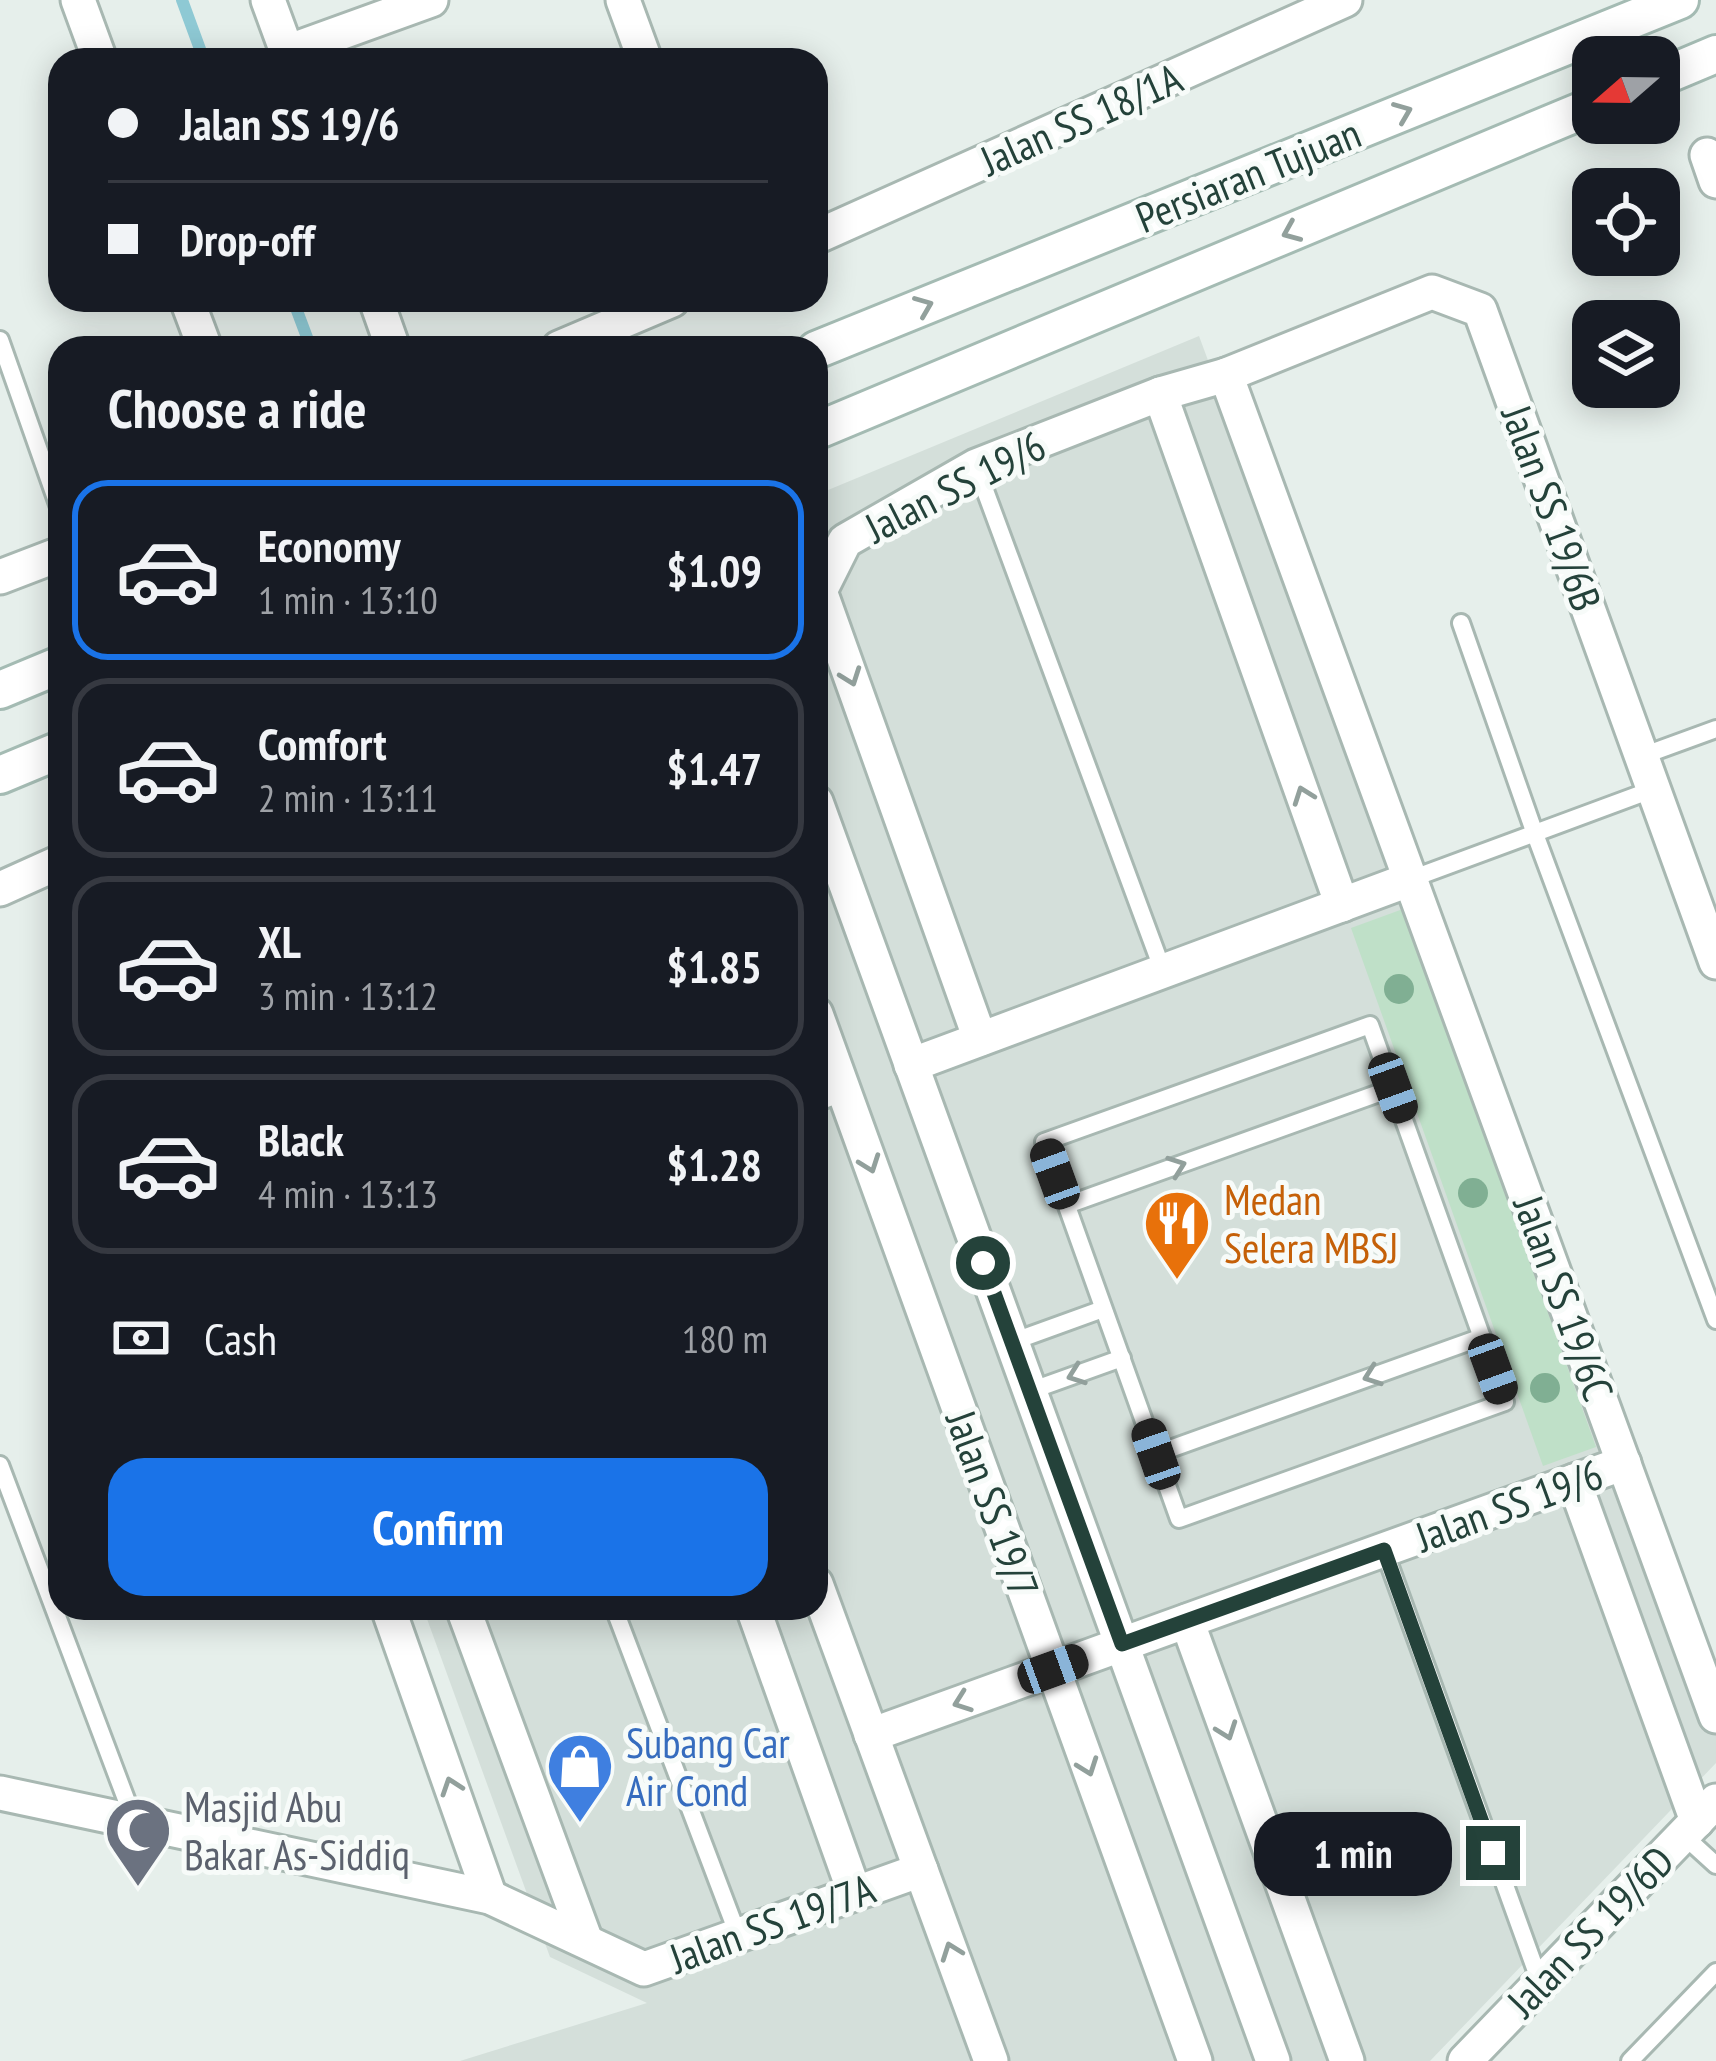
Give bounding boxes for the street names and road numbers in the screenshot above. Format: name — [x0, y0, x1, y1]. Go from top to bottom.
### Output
street label: Jalan SS 18/1A — [970, 50, 1190, 189]
street label: Persiaran Tujuan — [1128, 105, 1368, 245]
street label: Jalan SS 19/6B — [1489, 396, 1615, 618]
street label: Jalan SS 19/6 — [854, 417, 1054, 556]
street label: Jalan SS 19/6C — [1501, 1186, 1626, 1408]
street label: Jalan SS 19/7 — [933, 1401, 1052, 1605]
street label: Jalan SS 19/6 — [1406, 1446, 1610, 1565]
street label: Jalan SS 19/6D — [1494, 1834, 1685, 2030]
street label: Jalan SS 19/7A — [660, 1861, 882, 1986]

